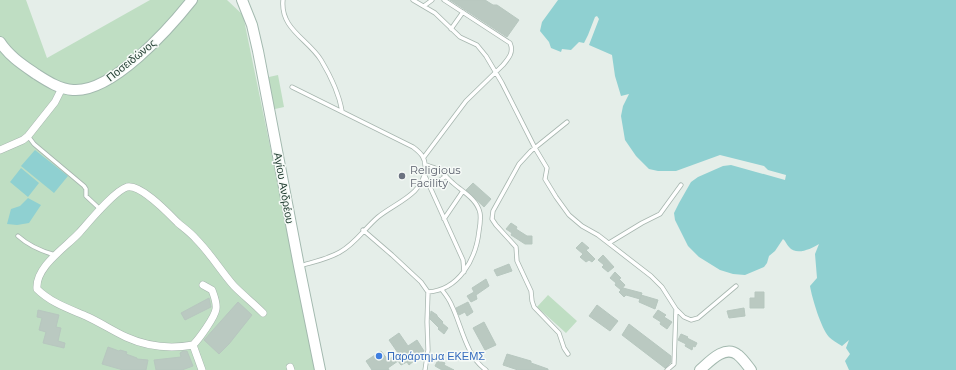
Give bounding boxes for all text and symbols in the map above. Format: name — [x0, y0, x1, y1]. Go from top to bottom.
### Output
street label: Ποσειδώνος — [103, 36, 159, 84]
street label: Αγίου Ανδρέου — [271, 151, 297, 225]
place label: Religious Facility — [410, 163, 461, 190]
marker: Religious Facility — [397, 171, 407, 181]
place label: Παράρτημα ΕΚΕΜΣ — [387, 349, 485, 363]
marker: Παράρτημα ΕΚΕΜΣ — [374, 351, 384, 361]

